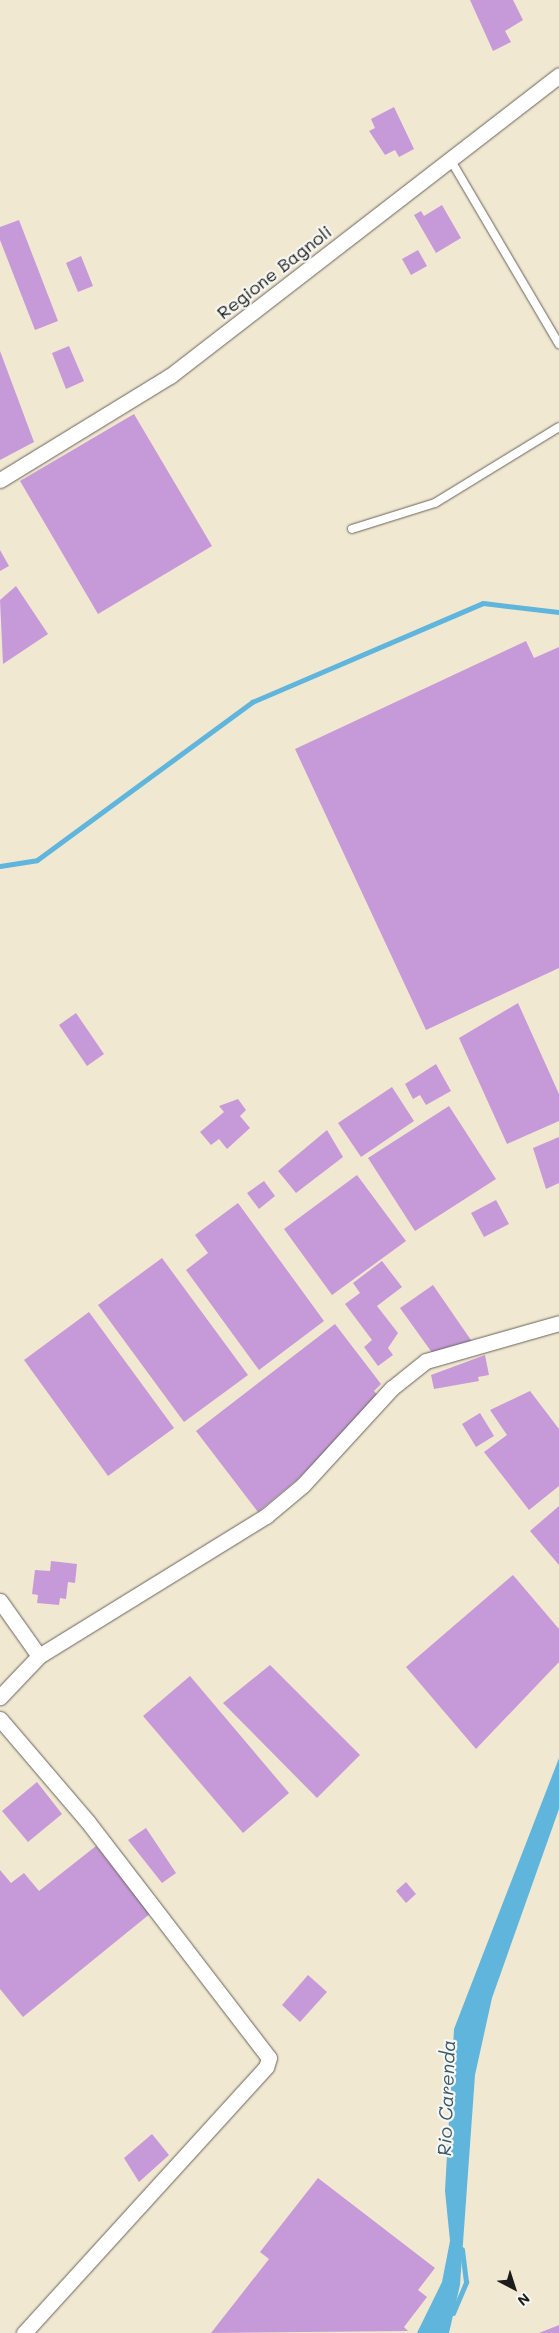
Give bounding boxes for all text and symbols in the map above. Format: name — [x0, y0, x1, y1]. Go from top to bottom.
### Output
street label: Regione Bagnoli — [212, 220, 336, 324]
water label: Rio Carenda — [433, 2039, 459, 2157]
north arrow — [489, 2263, 539, 2313]
text: N — [514, 2289, 534, 2311]

